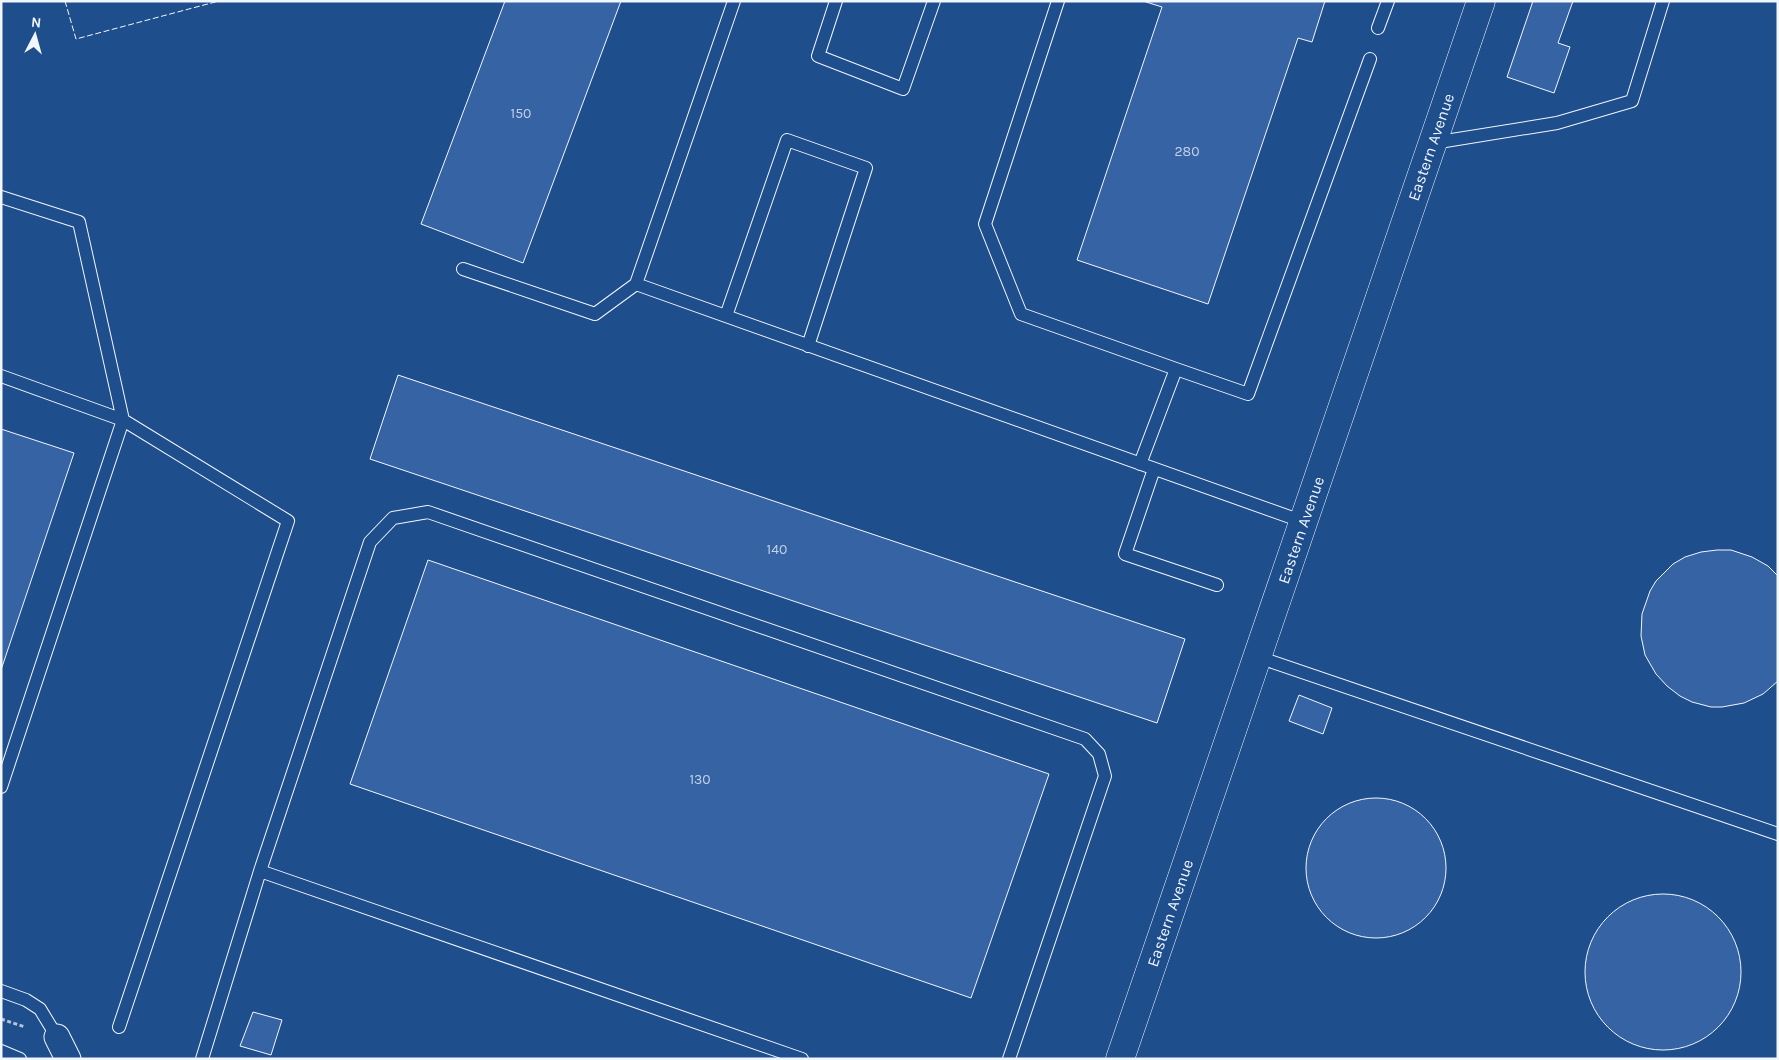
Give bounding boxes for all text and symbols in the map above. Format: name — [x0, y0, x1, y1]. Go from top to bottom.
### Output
north arrow — [10, 10, 60, 60]
text: N — [30, 14, 42, 32]
street label: Eastern Avenue — [1404, 91, 1458, 203]
house number: 150 — [511, 105, 531, 122]
house number: 280 — [1174, 143, 1200, 160]
street label: Eastern Avenue — [1274, 474, 1328, 586]
house number: 140 — [767, 541, 787, 558]
house number: 130 — [689, 771, 711, 788]
street label: Eastern Avenue — [1143, 857, 1197, 969]

